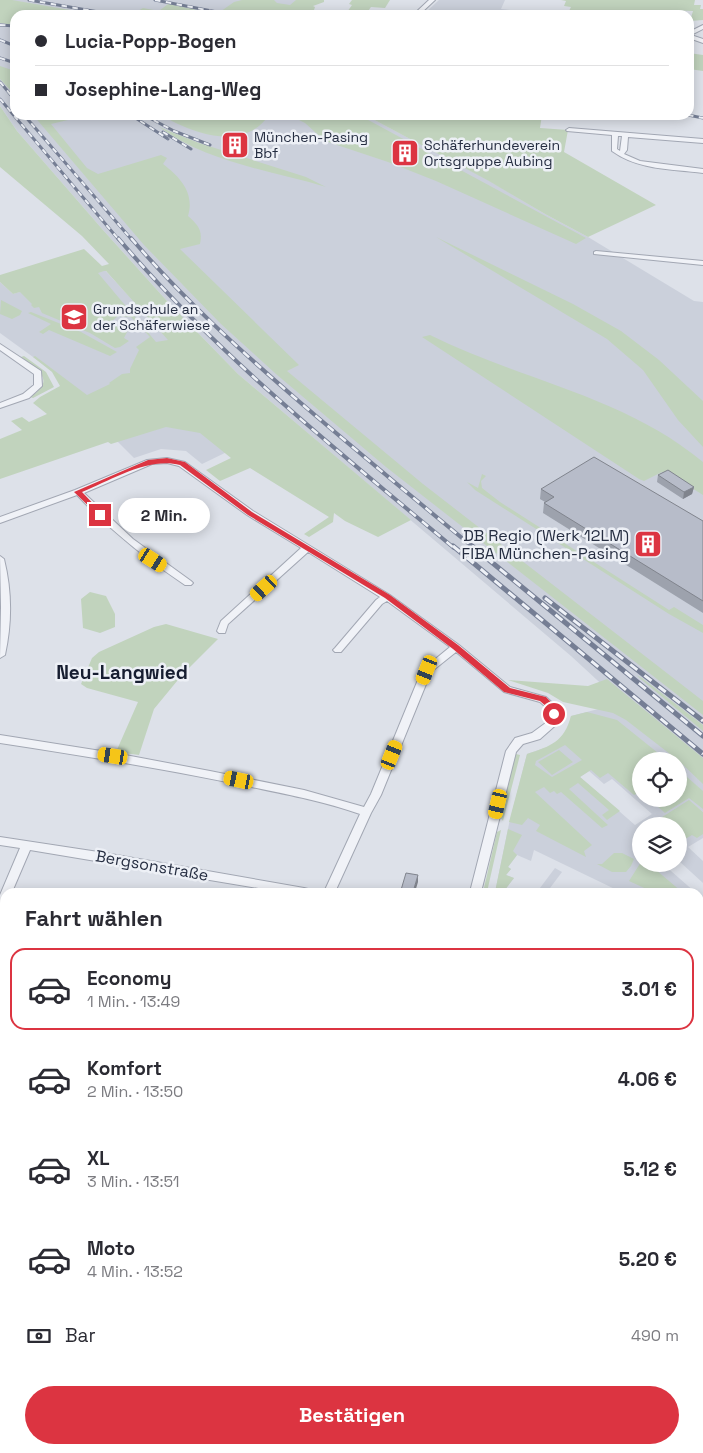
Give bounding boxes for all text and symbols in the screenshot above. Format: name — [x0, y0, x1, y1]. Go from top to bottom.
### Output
text: Lucia-Popp-Bogen — [65, 29, 237, 54]
text: Josephine-Lang-Weg — [65, 77, 261, 102]
place label: München-Pasing Bbf — [254, 128, 368, 162]
building icon: München-Pasing Bbf — [220, 130, 250, 160]
place label: Schäferhundeverein Ortsgruppe Aubing — [424, 136, 560, 170]
building icon: Schäferhundeverein Ortsgruppe Aubing — [390, 138, 420, 168]
place label: Grundschule an der Schäferwiese — [93, 300, 210, 334]
school or university icon: Grundschule an der Schäferwiese — [59, 302, 89, 332]
callout: 2 Min. — [118, 498, 210, 532]
route end — [89, 504, 111, 526]
text: 2 Min. — [141, 505, 187, 526]
place label: DB Regio (Werk 12LM) FIBA München-Pasing — [462, 525, 629, 564]
building icon: DB Regio (Werk 12LM) FIBA München-Pasing — [633, 529, 663, 559]
car — [136, 546, 169, 574]
car — [247, 572, 280, 604]
car — [414, 653, 439, 687]
district label: Neu-Langwied — [56, 660, 188, 685]
route start — [543, 703, 565, 725]
car — [379, 738, 404, 772]
car — [97, 746, 128, 766]
map controls — [632, 752, 687, 872]
button: locate — [632, 752, 687, 807]
car — [222, 770, 255, 790]
car — [487, 788, 508, 820]
button: layers — [632, 817, 687, 872]
street label: Bergsonstraße — [94, 845, 210, 886]
text: Fahrt wählen — [25, 904, 163, 932]
text: Economy — [87, 966, 171, 991]
icon: car — [27, 967, 72, 1012]
text: 3.01 € — [621, 977, 677, 1002]
text: 1 Min. · 13:49 — [87, 991, 180, 1012]
text: Komfort — [87, 1056, 162, 1081]
icon: car — [27, 1057, 72, 1102]
text: 4.06 € — [618, 1067, 677, 1092]
text: 2 Min. · 13:50 — [87, 1081, 183, 1102]
text: XL — [87, 1146, 110, 1171]
icon: car — [27, 1147, 72, 1192]
text: 5.12 € — [623, 1157, 677, 1182]
text: 3 Min. · 13:51 — [87, 1171, 180, 1192]
text: Moto — [87, 1236, 135, 1261]
icon: car — [27, 1237, 72, 1282]
text: 5.20 € — [619, 1247, 677, 1272]
text: 4 Min. · 13:52 — [87, 1261, 183, 1282]
icon: cash — [25, 1322, 53, 1350]
text: Bar — [65, 1323, 96, 1348]
text: 490 m — [631, 1325, 679, 1346]
button: Bestätigen — [25, 1386, 679, 1444]

